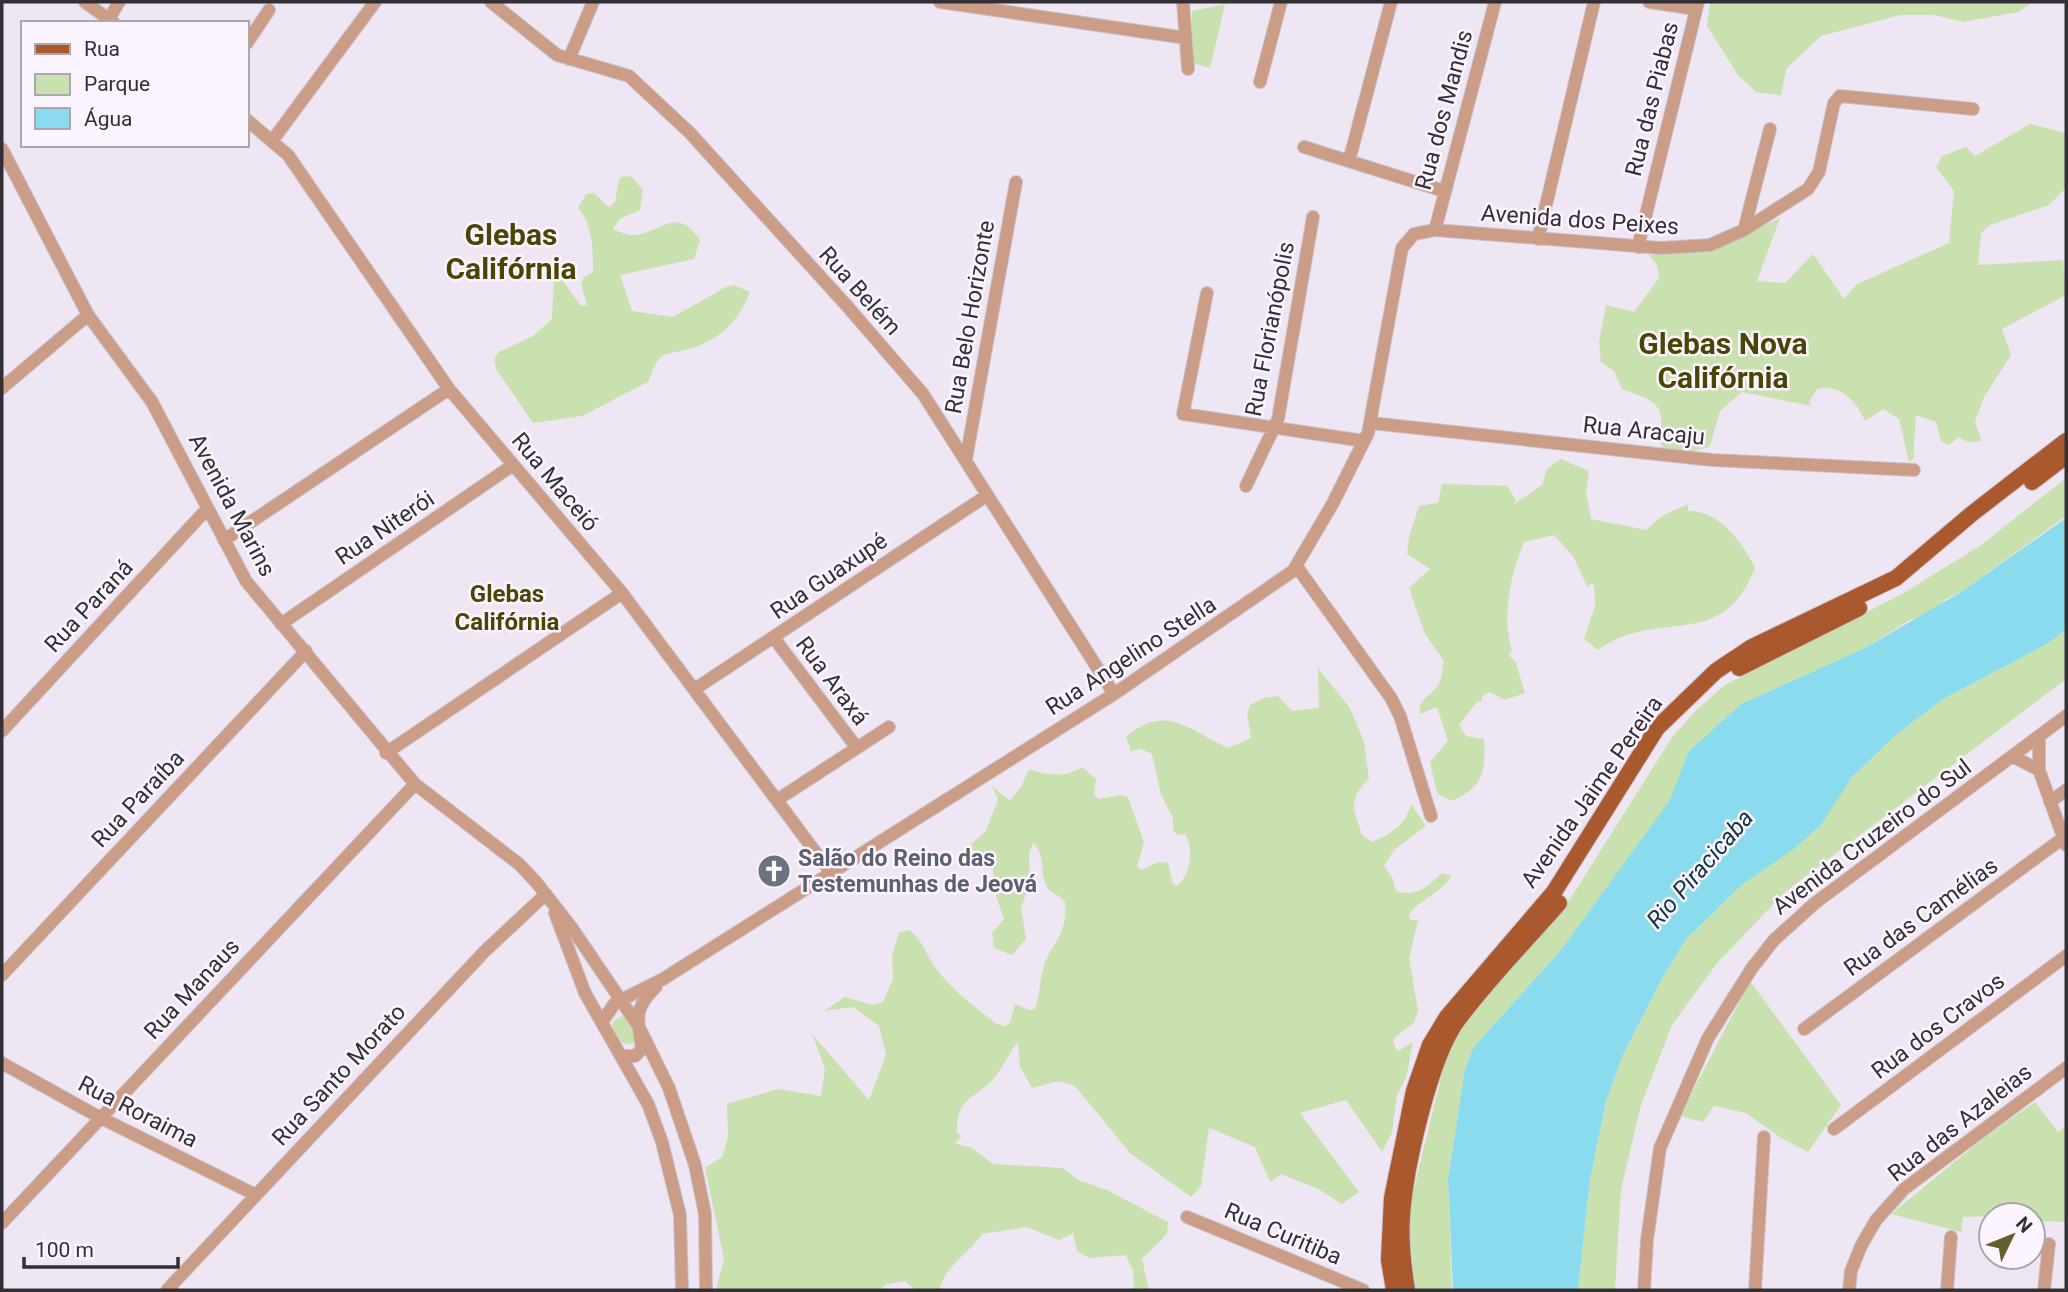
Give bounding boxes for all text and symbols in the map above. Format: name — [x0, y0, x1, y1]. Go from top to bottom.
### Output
street label: Rua das Piabas — [1620, 19, 1684, 179]
legend — [21, 21, 248, 147]
street label: Rua dos Mandis — [1410, 27, 1478, 193]
text: Rua — [84, 37, 120, 61]
text: Parque — [84, 72, 150, 96]
text: Água — [84, 107, 133, 131]
street label: Avenida dos Peixes — [1480, 200, 1680, 240]
district label: Glebas Califórnia — [445, 217, 577, 286]
street label: Rua Belo Horizonte — [940, 218, 1000, 416]
street label: Rua Florianópolis — [1240, 239, 1300, 419]
street label: Rua Belém — [813, 241, 907, 341]
district label: Glebas Nova Califórnia — [1638, 326, 1808, 395]
street label: Rua Aracaju — [1582, 411, 1706, 451]
street label: Rua Maceió — [506, 427, 604, 537]
street label: Avenida Marins — [183, 429, 281, 581]
street label: Rua Niterói — [331, 485, 439, 571]
street label: Rua Guaxupé — [765, 527, 893, 625]
street label: Rua Paraná — [39, 554, 139, 658]
district label: Glebas Califórnia — [455, 580, 560, 636]
street label: Rua Angelino Stella — [1041, 591, 1221, 721]
street label: Rua Araxá — [790, 631, 874, 731]
street label: Avenida Jaime Pereira — [1516, 691, 1668, 893]
street label: Rua Paraíba — [86, 745, 190, 853]
street label: Avenida Cruzeiro do Sul — [1767, 753, 1977, 921]
water label: Rio Piracicaba — [1641, 804, 1759, 934]
place label: Salão do Reino das Testemunhas de Jeová — [798, 845, 1037, 898]
church icon: Salão do Reino das Testemunhas de Jeová — [755, 852, 793, 890]
street label: Rua das Camélias — [1839, 852, 2003, 982]
street label: Rua Manaus — [139, 933, 245, 1045]
street label: Rua dos Cravos — [1866, 967, 2010, 1085]
street label: Rua Santo Morato — [267, 999, 411, 1151]
street label: Rua das Azaleias — [1883, 1059, 2037, 1187]
street label: Rua Roraima — [74, 1070, 202, 1154]
street label: Rua Curitiba — [1220, 1197, 1346, 1271]
north arrow — [1977, 1201, 2047, 1271]
text: N — [2011, 1212, 2037, 1237]
scale bar — [24, 1226, 178, 1270]
text: 100 m — [35, 1238, 94, 1262]

